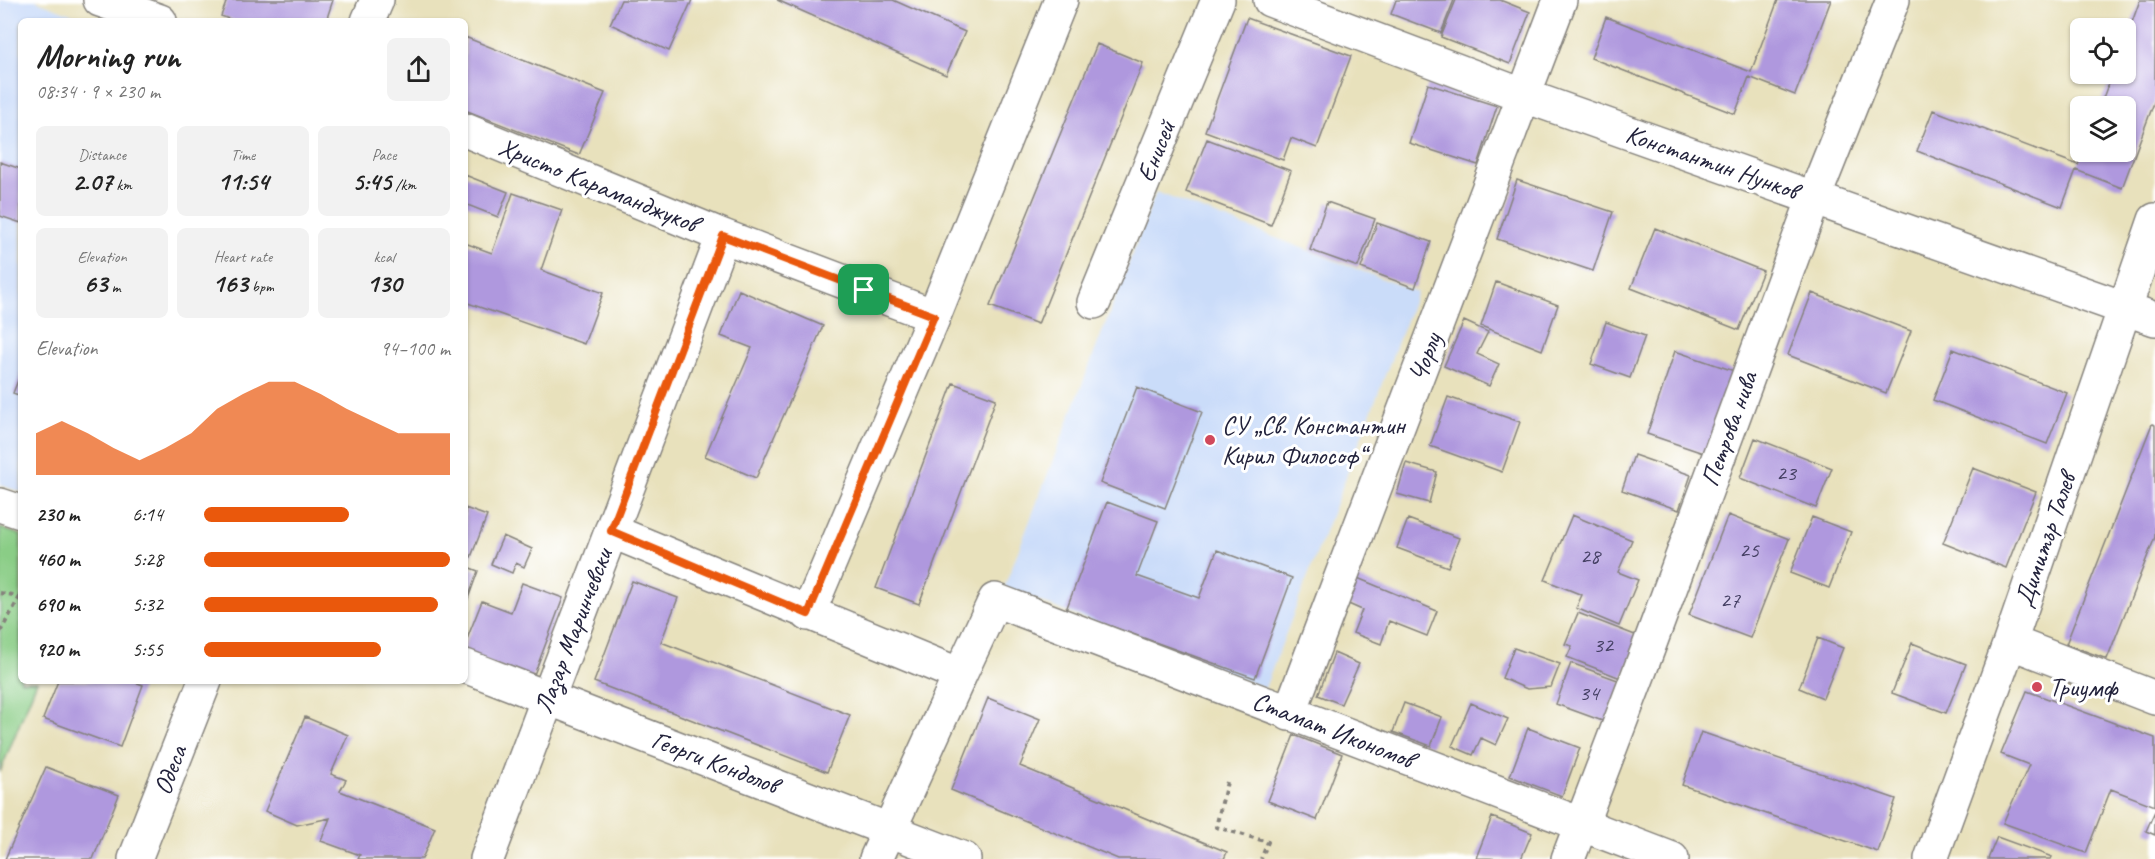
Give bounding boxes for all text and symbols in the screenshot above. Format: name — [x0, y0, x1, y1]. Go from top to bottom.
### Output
map controls — [2070, 18, 2136, 162]
button: locate — [2070, 18, 2136, 84]
text: Morning run — [36, 35, 180, 77]
button: share — [387, 38, 450, 101]
text: 08:34 · 9 × 230 m — [36, 79, 160, 104]
button: layers — [2070, 96, 2136, 162]
street label: Енисей — [1129, 114, 1184, 186]
street label: Константин Нунков — [1622, 117, 1807, 208]
street label: Христо Караманджуков — [494, 130, 708, 242]
text: Distance — [78, 145, 126, 165]
text: Time — [231, 145, 255, 165]
text: Pace — [372, 145, 396, 165]
text: 2.07 — [72, 165, 112, 198]
text: 11:54 — [217, 165, 269, 198]
text: 5:45 — [352, 165, 391, 198]
text: km — [112, 175, 132, 195]
text: /km — [391, 175, 416, 195]
text: Elevation — [77, 247, 127, 267]
text: Heart rate — [214, 247, 272, 267]
text: kcal — [373, 247, 395, 267]
pin — [838, 264, 889, 315]
text: 63 — [84, 267, 108, 300]
text: 163 — [212, 267, 248, 300]
text: 130 — [366, 267, 402, 300]
icon: arrive — [847, 273, 880, 306]
text: m — [108, 277, 120, 297]
text: bpm — [248, 277, 274, 297]
street label: Чорлу — [1401, 326, 1450, 386]
text: Elevation — [36, 336, 98, 361]
text: 94–100 m — [380, 336, 450, 361]
street label: Петрова нива — [1693, 366, 1765, 491]
place label: СУ „Св. Константин Кирил Философ“ — [1222, 409, 1407, 472]
marker: СУ „Св. Константин Кирил Философ“ — [1203, 433, 1217, 447]
house number: 23 — [1776, 459, 1798, 487]
street label: Димитър Талев — [2007, 464, 2085, 611]
text: 230 m — [36, 502, 79, 527]
text: 6:14 — [132, 502, 163, 527]
house number: 25 — [1739, 536, 1760, 564]
street label: Лазар Маринчевски — [526, 541, 622, 719]
house number: 28 — [1580, 542, 1602, 570]
text: 460 m — [36, 547, 80, 572]
text: 5:28 — [132, 547, 163, 572]
house number: 27 — [1720, 586, 1741, 614]
text: 690 m — [36, 592, 79, 617]
text: 5:32 — [132, 592, 163, 617]
house number: 32 — [1593, 631, 1615, 659]
text: 920 m — [36, 637, 79, 662]
text: 5:55 — [132, 637, 163, 662]
place label: Триумф — [2049, 671, 2119, 704]
house number: 34 — [1579, 679, 1601, 707]
marker: Триумф — [2030, 680, 2044, 694]
street label: Стамат Икономов — [1248, 684, 1424, 778]
street label: Георги Кондолов — [647, 723, 788, 803]
street label: Одеса — [146, 739, 195, 799]

